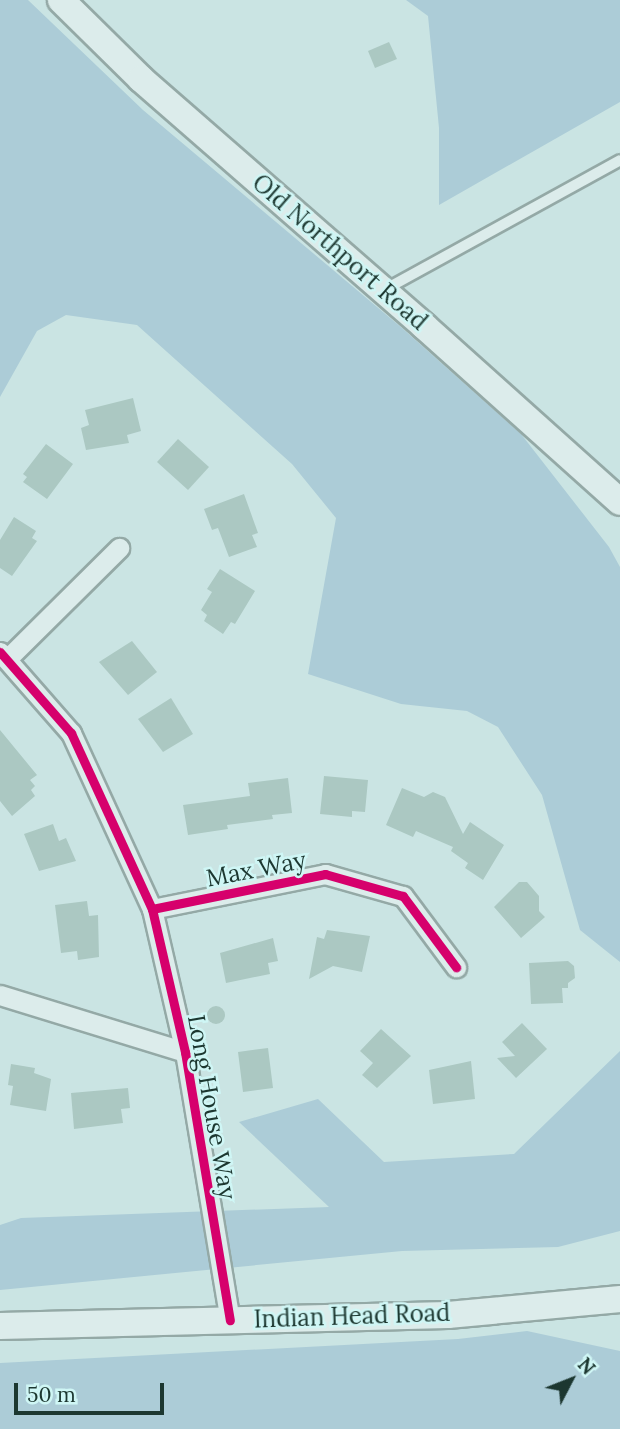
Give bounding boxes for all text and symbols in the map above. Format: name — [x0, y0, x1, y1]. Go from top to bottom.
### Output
street label: Old Northport Road — [246, 168, 434, 336]
street label: Max Way — [204, 845, 308, 893]
street label: Long House Way — [182, 1013, 242, 1201]
street label: Indian Head Road — [253, 1298, 451, 1334]
north arrow — [536, 1345, 606, 1415]
text: N — [573, 1352, 600, 1379]
scale bar — [18, 1370, 168, 1414]
text: 50 m — [27, 1381, 76, 1408]

